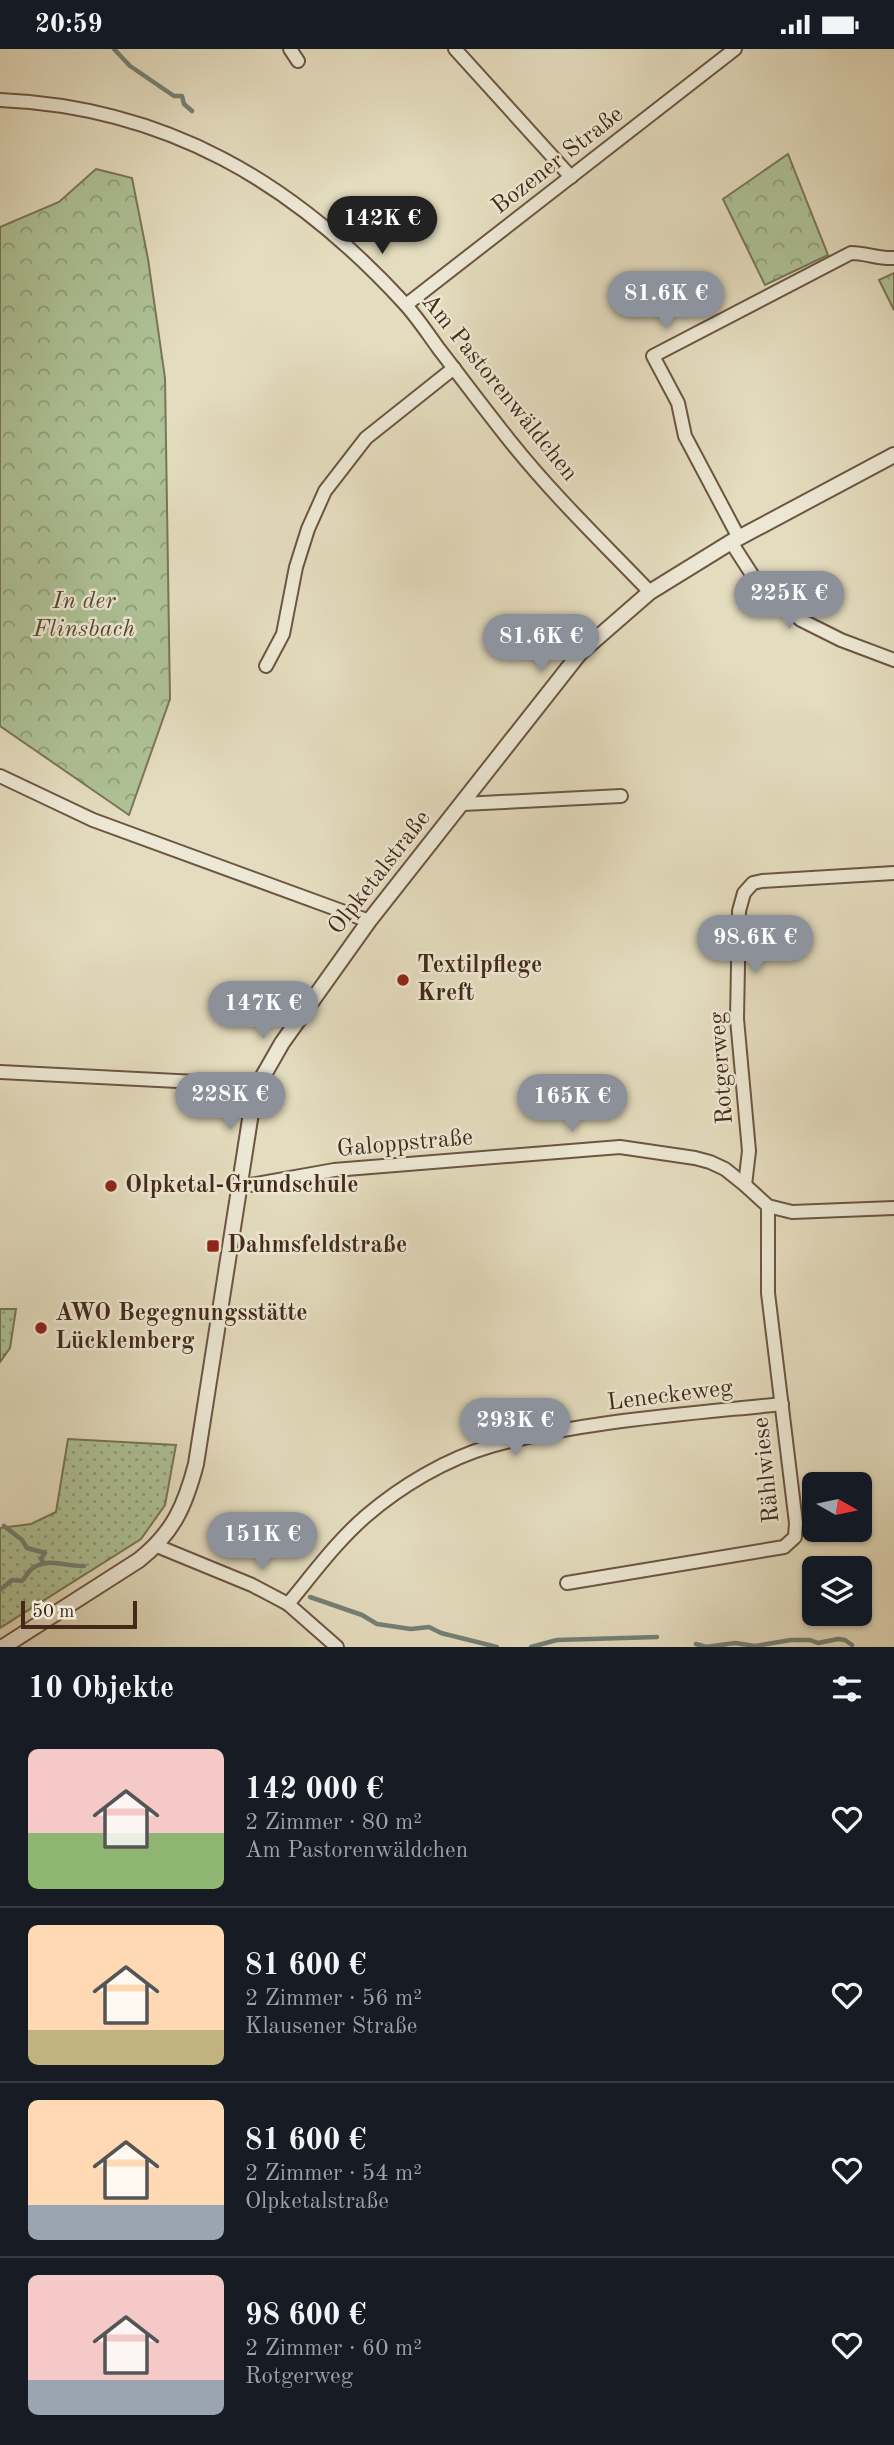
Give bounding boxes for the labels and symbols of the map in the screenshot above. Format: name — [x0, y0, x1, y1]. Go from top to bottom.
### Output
street label: Bozener Straße — [488, 103, 628, 219]
pin: 142K € — [325, 197, 439, 256]
pin: 81.6K € — [601, 271, 731, 331]
street label: Am Pastorenwäldchen — [416, 290, 582, 486]
pin: 225K € — [732, 571, 846, 631]
park label: In der Flinsbach — [32, 590, 135, 642]
pin: 81.6K € — [476, 615, 606, 674]
street label: Olpketalstraße — [324, 806, 436, 940]
pin: 98.6K € — [690, 915, 820, 975]
place label: Textilpflege Kreft — [417, 954, 542, 1006]
marker: Textilpflege Kreft — [395, 972, 411, 988]
pin: 147K € — [206, 981, 320, 1041]
street label: Rotgerweg — [706, 1011, 738, 1125]
pin: 228K € — [173, 1073, 287, 1132]
pin: 165K € — [515, 1075, 629, 1134]
street label: Galoppstraße — [336, 1126, 474, 1162]
place label: Olpketal-Grundschule — [125, 1174, 359, 1198]
marker: Olpketal-Grundschule — [103, 1178, 119, 1194]
place label: Dahmsfeldstraße — [227, 1234, 407, 1258]
marker: Dahmsfeldstraße — [205, 1238, 221, 1254]
place label: AWO Begegnungsstätte Lücklemberg — [55, 1302, 308, 1354]
marker: AWO Begegnungsstätte Lücklemberg — [33, 1320, 49, 1336]
street label: Leneckeweg — [606, 1376, 734, 1416]
pin: 293K € — [458, 1399, 572, 1458]
street label: Rählwiese — [750, 1416, 784, 1524]
north arrow — [802, 1472, 872, 1542]
pin: 151K € — [205, 1513, 319, 1572]
scale bar — [21, 1598, 136, 1630]

